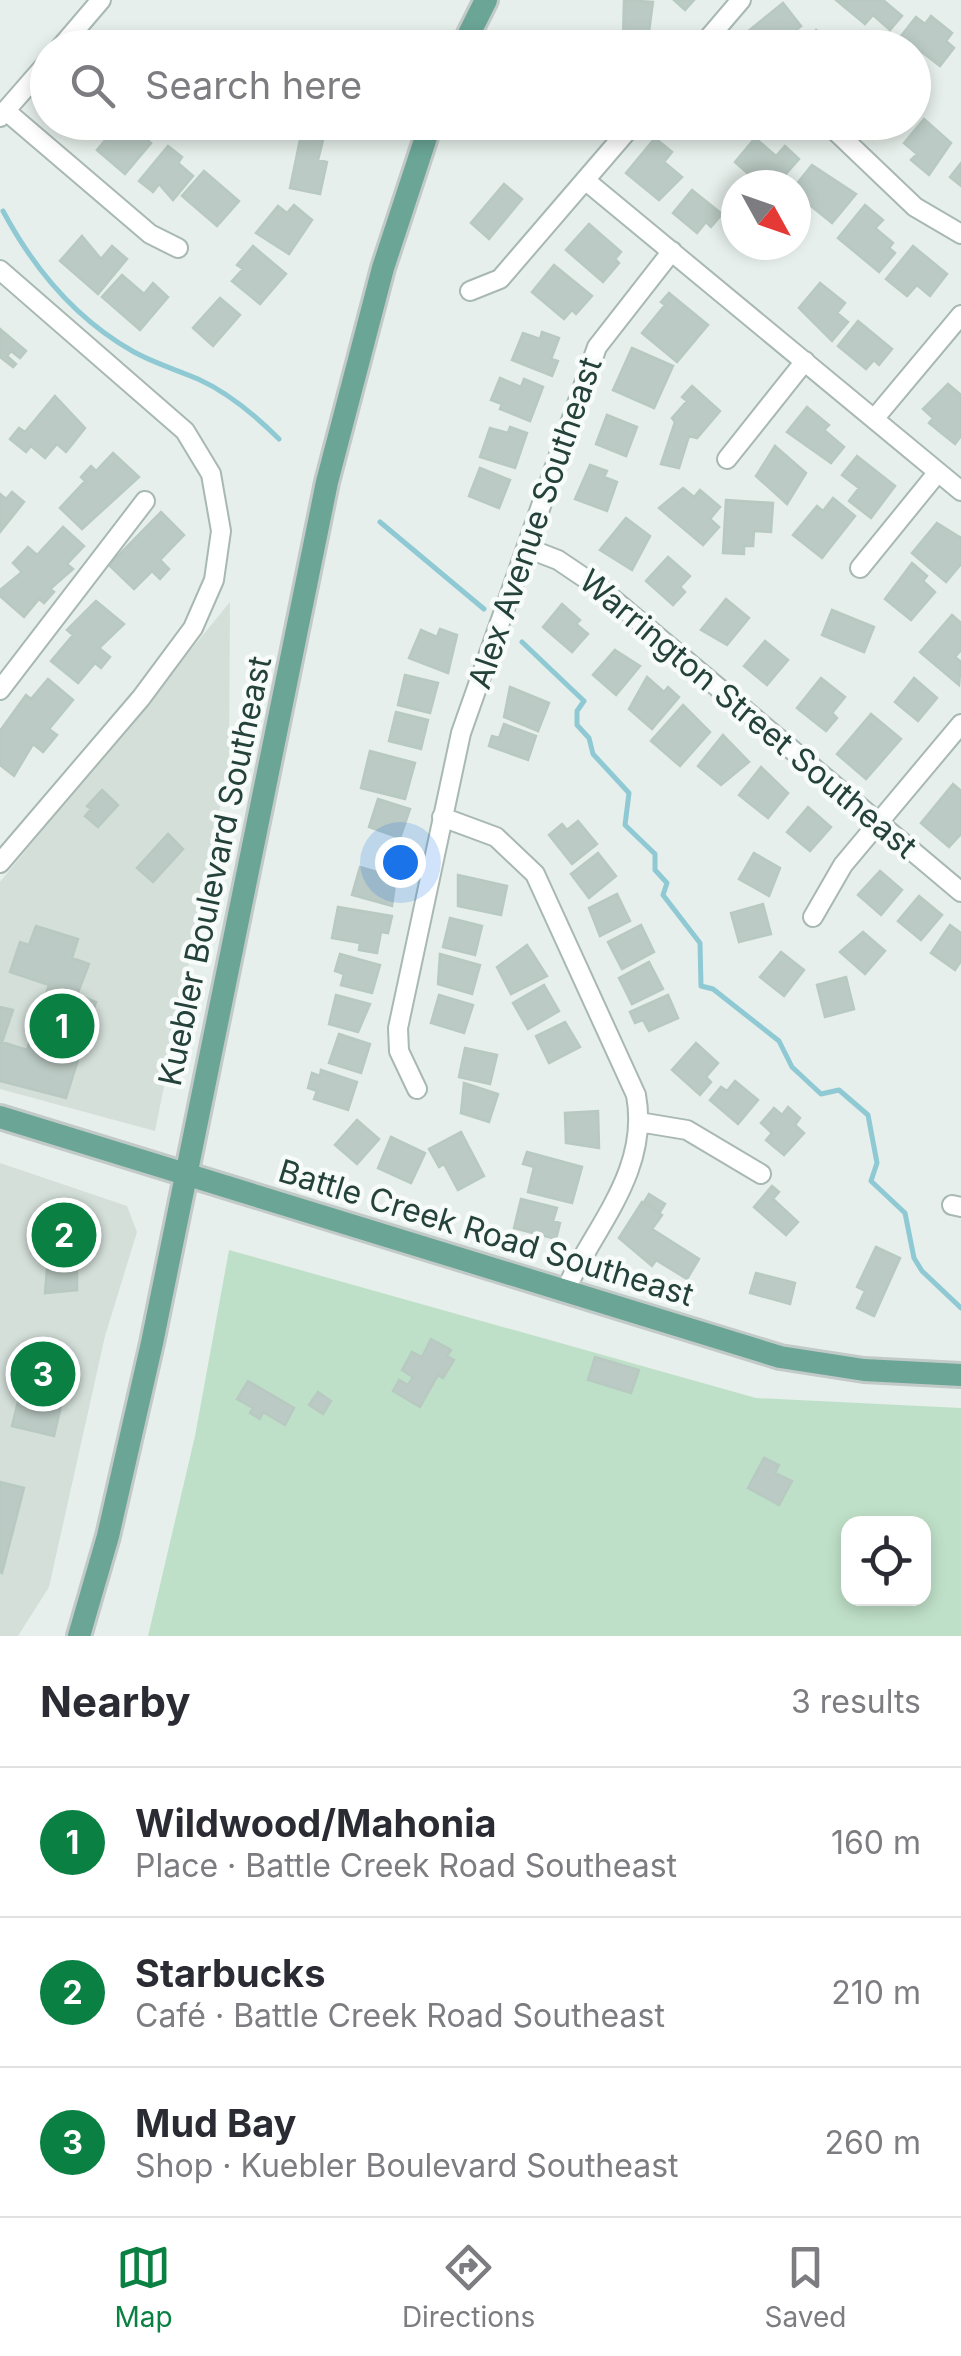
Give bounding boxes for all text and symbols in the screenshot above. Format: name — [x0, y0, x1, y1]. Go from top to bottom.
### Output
search box — [30, 30, 931, 140]
icon: search — [65, 58, 120, 113]
text: Search here — [145, 62, 362, 108]
north arrow — [721, 170, 811, 260]
street label: Alex Avenue Southeast — [459, 352, 610, 694]
street label: Warrington Street Southeast — [572, 561, 925, 866]
street label: Kuebler Boulevard Southeast — [150, 653, 279, 1089]
your location — [375, 837, 426, 888]
pin: 1 — [30, 988, 94, 1064]
street label: Battle Creek Road Southeast — [274, 1151, 698, 1314]
pin: 2 — [32, 1198, 96, 1272]
pin: 3 — [10, 1336, 76, 1412]
map controls — [841, 1516, 931, 1606]
button: locate — [841, 1516, 931, 1606]
text: Nearby — [40, 1676, 191, 1727]
text: 3 results — [791, 1682, 921, 1721]
text: Wildwood/Mahonia — [135, 1800, 497, 1846]
text: 1 — [66, 1823, 79, 1862]
text: 160 m — [831, 1823, 921, 1862]
text: Place · Battle Creek Road Southeast — [135, 1846, 677, 1885]
text: Starbucks — [135, 1950, 325, 1996]
text: 2 — [62, 1973, 83, 2012]
text: 210 m — [831, 1973, 921, 2012]
text: Café · Battle Creek Road Southeast — [135, 1996, 665, 2035]
text: Mud Bay — [135, 2100, 296, 2146]
text: 3 — [62, 2123, 83, 2162]
text: 260 m — [824, 2123, 921, 2162]
text: Shop · Kuebler Boulevard Southeast — [135, 2146, 679, 2185]
tab: Map — [115, 2240, 173, 2334]
tab: Directions — [402, 2240, 535, 2334]
tab: Saved — [764, 2240, 846, 2334]

